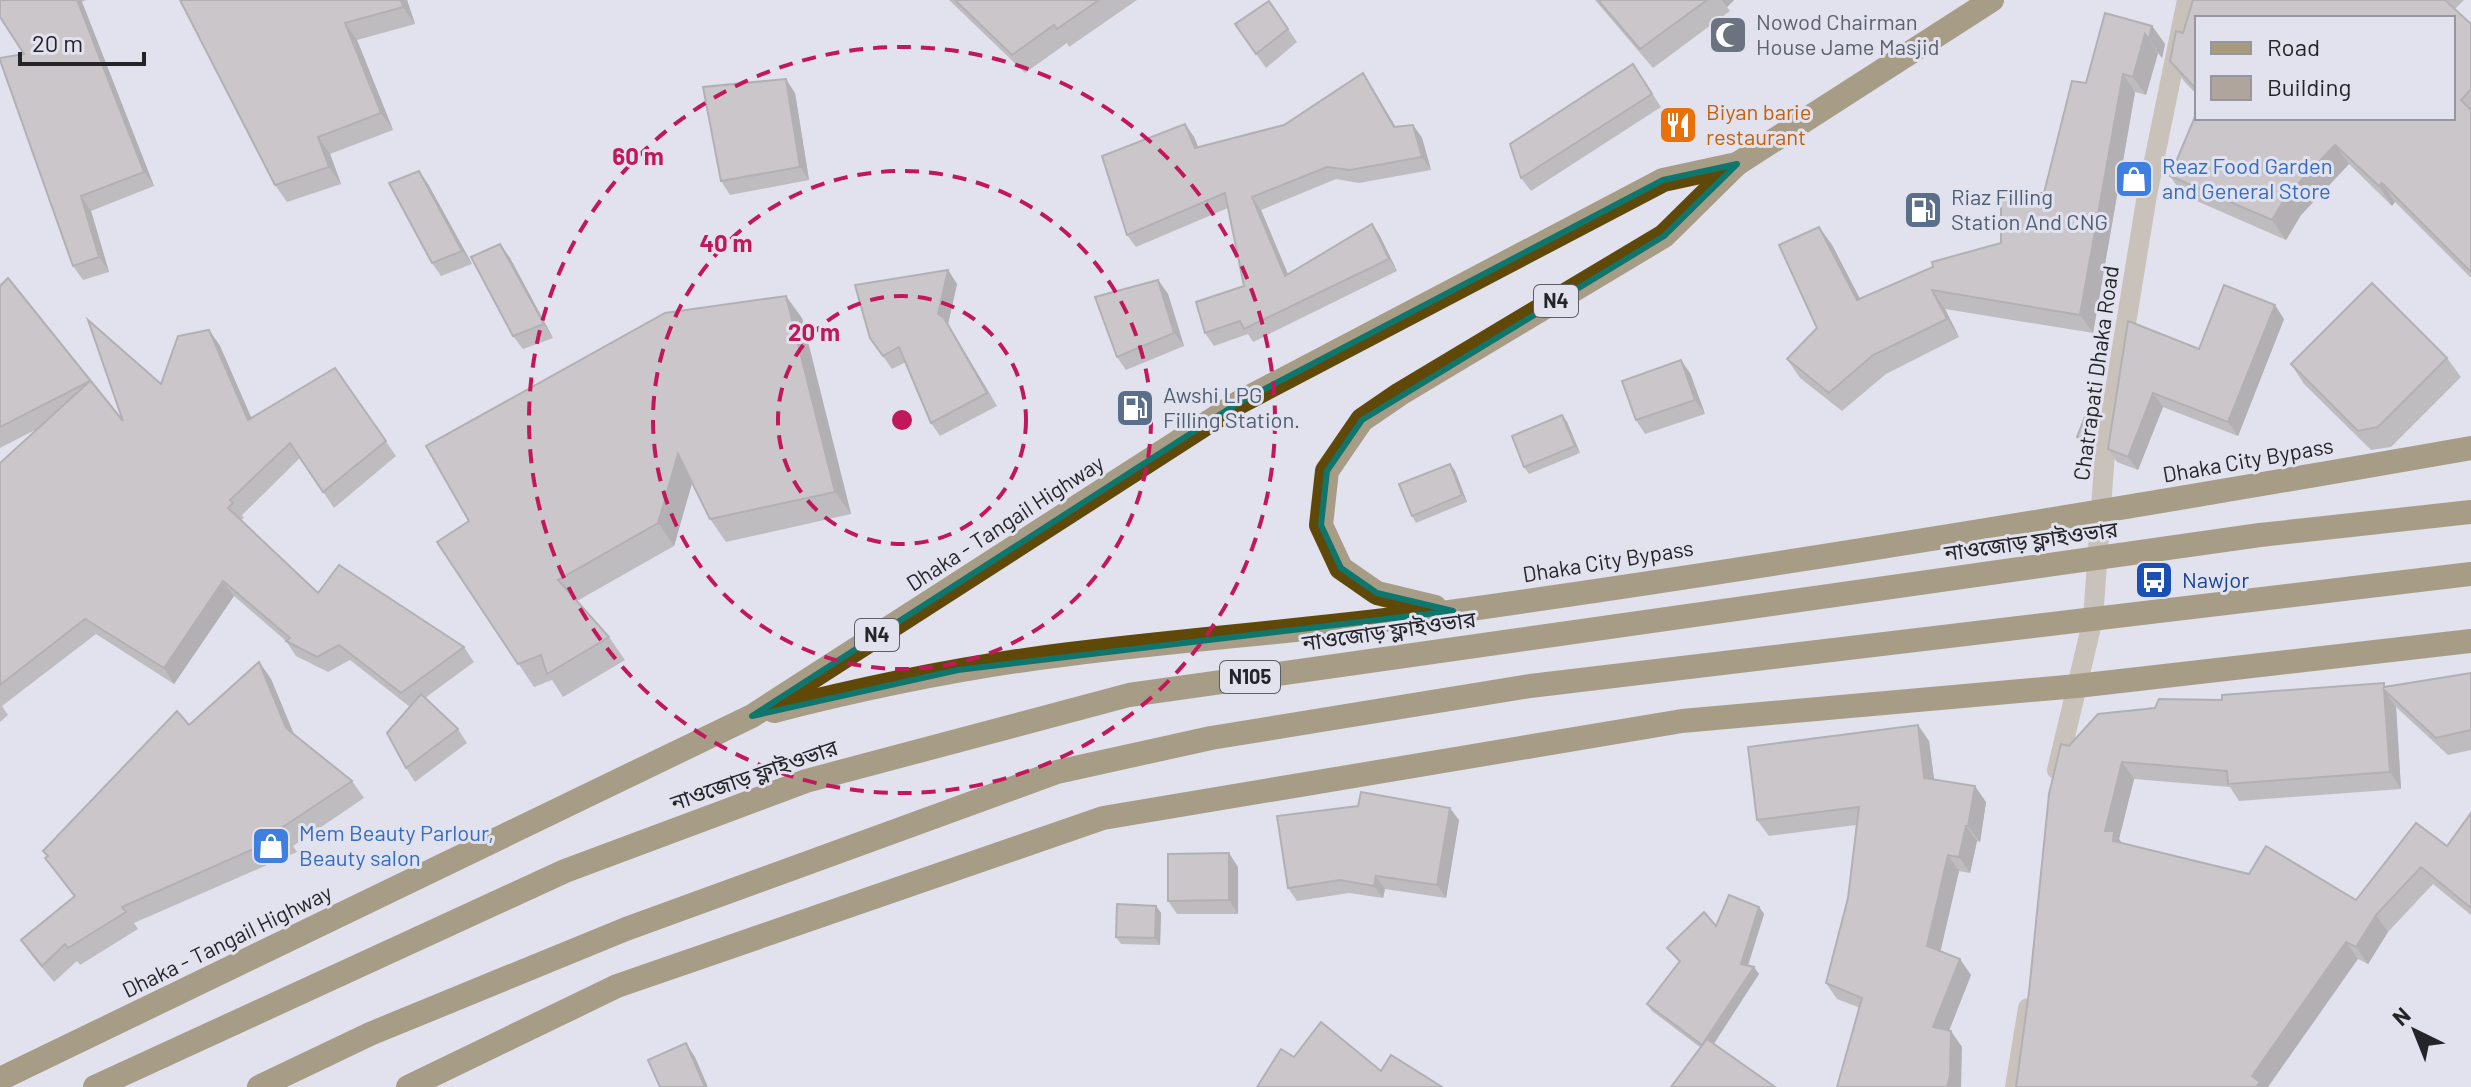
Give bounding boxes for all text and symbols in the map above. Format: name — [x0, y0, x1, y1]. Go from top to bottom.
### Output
place label: Nowod Chairman House Jame Masjid — [1756, 8, 1940, 59]
mosque icon: Nowod Chairman House Jame Masjid — [1707, 14, 1749, 56]
scale bar — [20, 16, 144, 66]
legend — [2195, 16, 2455, 120]
text: 20 m — [32, 28, 83, 57]
text: Road — [2267, 32, 2320, 61]
text: Building — [2267, 72, 2351, 101]
place label: Biyan barie restaurant — [1706, 98, 1811, 149]
restaurant icon: Biyan barie restaurant — [1657, 104, 1699, 146]
text: 60 m — [612, 141, 664, 170]
place label: Reaz Food Garden and General Store — [2162, 152, 2333, 203]
shop icon: Reaz Food Garden and General Store — [2113, 158, 2155, 200]
place label: Riaz Filling Station And CNG — [1951, 183, 2108, 234]
fuel station icon: Riaz Filling Station And CNG — [1902, 189, 1944, 231]
text: 40 m — [699, 228, 753, 257]
street label: Chatrapati Dhaka Road — [2067, 264, 2123, 482]
road number: N4 — [1534, 285, 1578, 317]
text: 20 m — [788, 317, 840, 346]
place label: Awshi LPG Filling Station. — [1163, 381, 1300, 432]
fuel station icon: Awshi LPG Filling Station. — [1114, 387, 1156, 429]
centre of rings — [888, 406, 916, 434]
street label: Dhaka City Bypass — [2161, 431, 2335, 487]
street label: Dhaka - Tangail Highway — [901, 449, 1108, 596]
street label: নাওজোড় ফ্লাইওভার — [1941, 515, 2120, 567]
street label: Dhaka City Bypass — [1521, 534, 1695, 586]
bus stop icon: Nawjor — [2133, 559, 2175, 601]
place label: Nawjor — [2182, 566, 2249, 592]
street label: নাওজোড় ফ্লাইওভার — [1299, 605, 1478, 657]
road number: N4 — [855, 619, 899, 651]
road number: N105 — [1220, 661, 1280, 693]
street label: নাওজোড় ফ্লাইওভার — [666, 733, 842, 817]
place label: Mem Beauty Parlour, Beauty salon — [299, 819, 494, 870]
shop icon: Mem Beauty Parlour, Beauty salon — [250, 825, 292, 867]
street label: Dhaka - Tangail Highway — [118, 878, 336, 1002]
north arrow — [2375, 991, 2455, 1071]
text: N — [2386, 1001, 2415, 1030]

